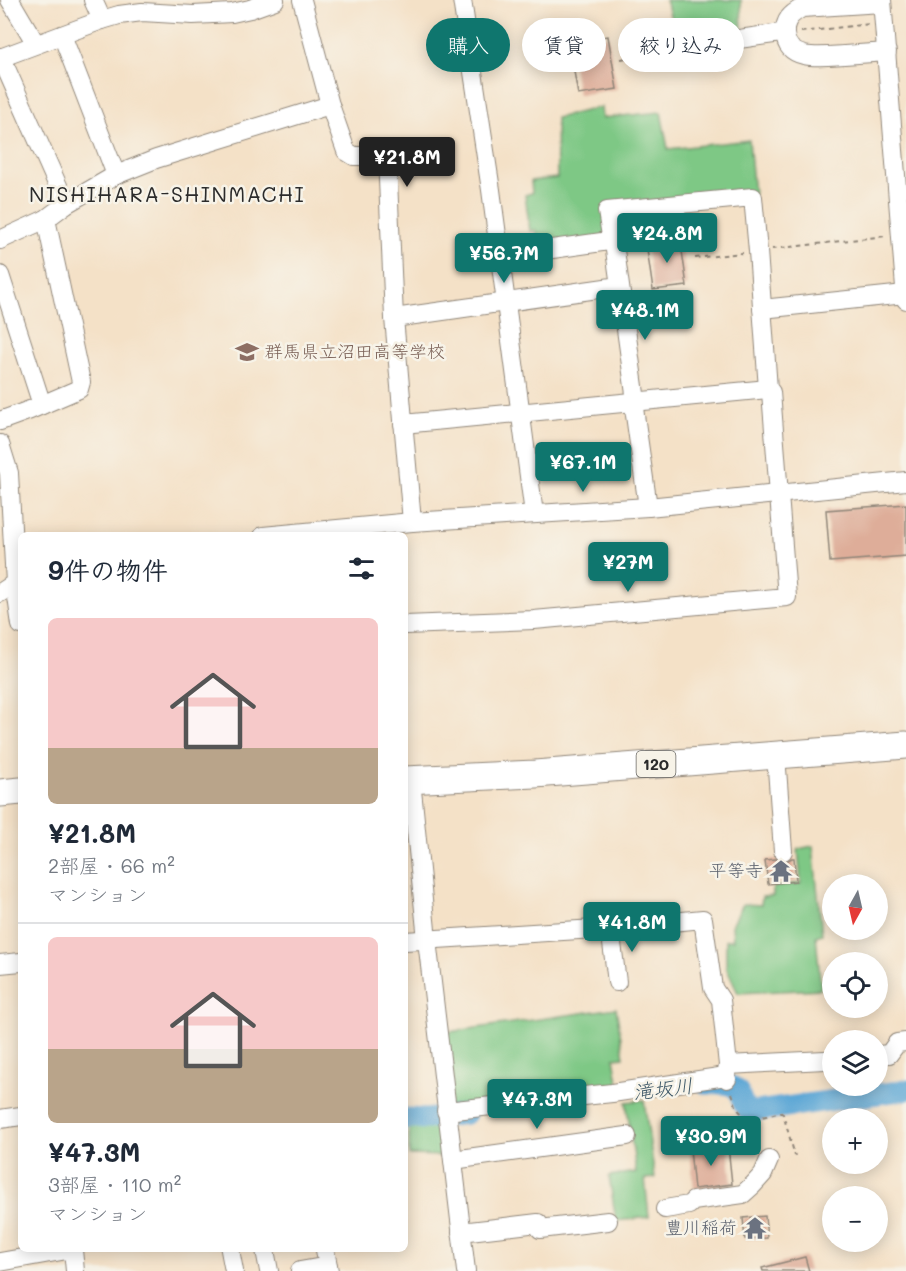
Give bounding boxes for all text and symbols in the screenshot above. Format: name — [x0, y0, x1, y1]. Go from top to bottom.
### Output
chip: 購入 — [426, 18, 510, 72]
chip: 賃貸 — [522, 18, 606, 72]
chip: 絞り込み — [618, 18, 744, 72]
pin: ¥21.8M — [358, 137, 456, 188]
text: ¥21.8M — [373, 143, 441, 169]
district label: NISHIHARA-SHINMACHI — [29, 180, 305, 207]
pin: ¥24.8M — [618, 213, 716, 264]
text: ¥24.8M — [631, 219, 703, 245]
pin: ¥56.7M — [455, 233, 553, 284]
text: ¥56.7M — [469, 239, 539, 265]
pin: ¥48.1M — [596, 290, 694, 341]
text: ¥48.1M — [610, 296, 680, 322]
school or university icon: 群馬県立沼田高等学校 — [234, 339, 260, 365]
place label: 群馬県立沼田高等学校 — [265, 339, 445, 363]
pin: ¥67.1M — [534, 442, 632, 493]
text: ¥67.1M — [549, 448, 617, 474]
pin: ¥27M — [592, 542, 664, 593]
text: ¥27M — [602, 548, 654, 574]
icon: filters — [345, 552, 378, 585]
text: 9件の物件 — [48, 553, 168, 587]
icon: home — [159, 657, 267, 765]
road number: 120 — [636, 751, 676, 777]
text: ¥21.8M — [48, 816, 136, 850]
text: 2部屋 · 66 m² — [48, 852, 175, 878]
place label: 平等寺 — [709, 858, 763, 882]
temple icon: 平等寺 — [768, 858, 794, 884]
north arrow — [822, 874, 888, 940]
map controls — [822, 874, 888, 1252]
text: マンション — [48, 881, 147, 907]
pin: ¥41.8M — [583, 902, 681, 953]
text: ¥41.8M — [597, 908, 667, 934]
button: locate — [822, 952, 888, 1018]
icon: home — [159, 976, 267, 1084]
button: layers — [822, 1030, 888, 1096]
water label: 滝坂川 — [632, 1071, 694, 1105]
pin: ¥47.3M — [488, 1079, 586, 1130]
text: ¥47.3M — [501, 1085, 573, 1111]
button: + — [822, 1108, 888, 1174]
pin: ¥30.9M — [662, 1116, 760, 1167]
text: ¥30.9M — [675, 1122, 747, 1148]
text: ¥47.3M — [48, 1135, 141, 1169]
text: 3部屋 · 110 m² — [48, 1171, 181, 1197]
button: − — [822, 1186, 888, 1252]
text: マンション — [48, 1200, 147, 1226]
place label: 豊川稲荷 — [665, 1215, 737, 1239]
temple icon: 豊川稲荷 — [742, 1215, 768, 1241]

